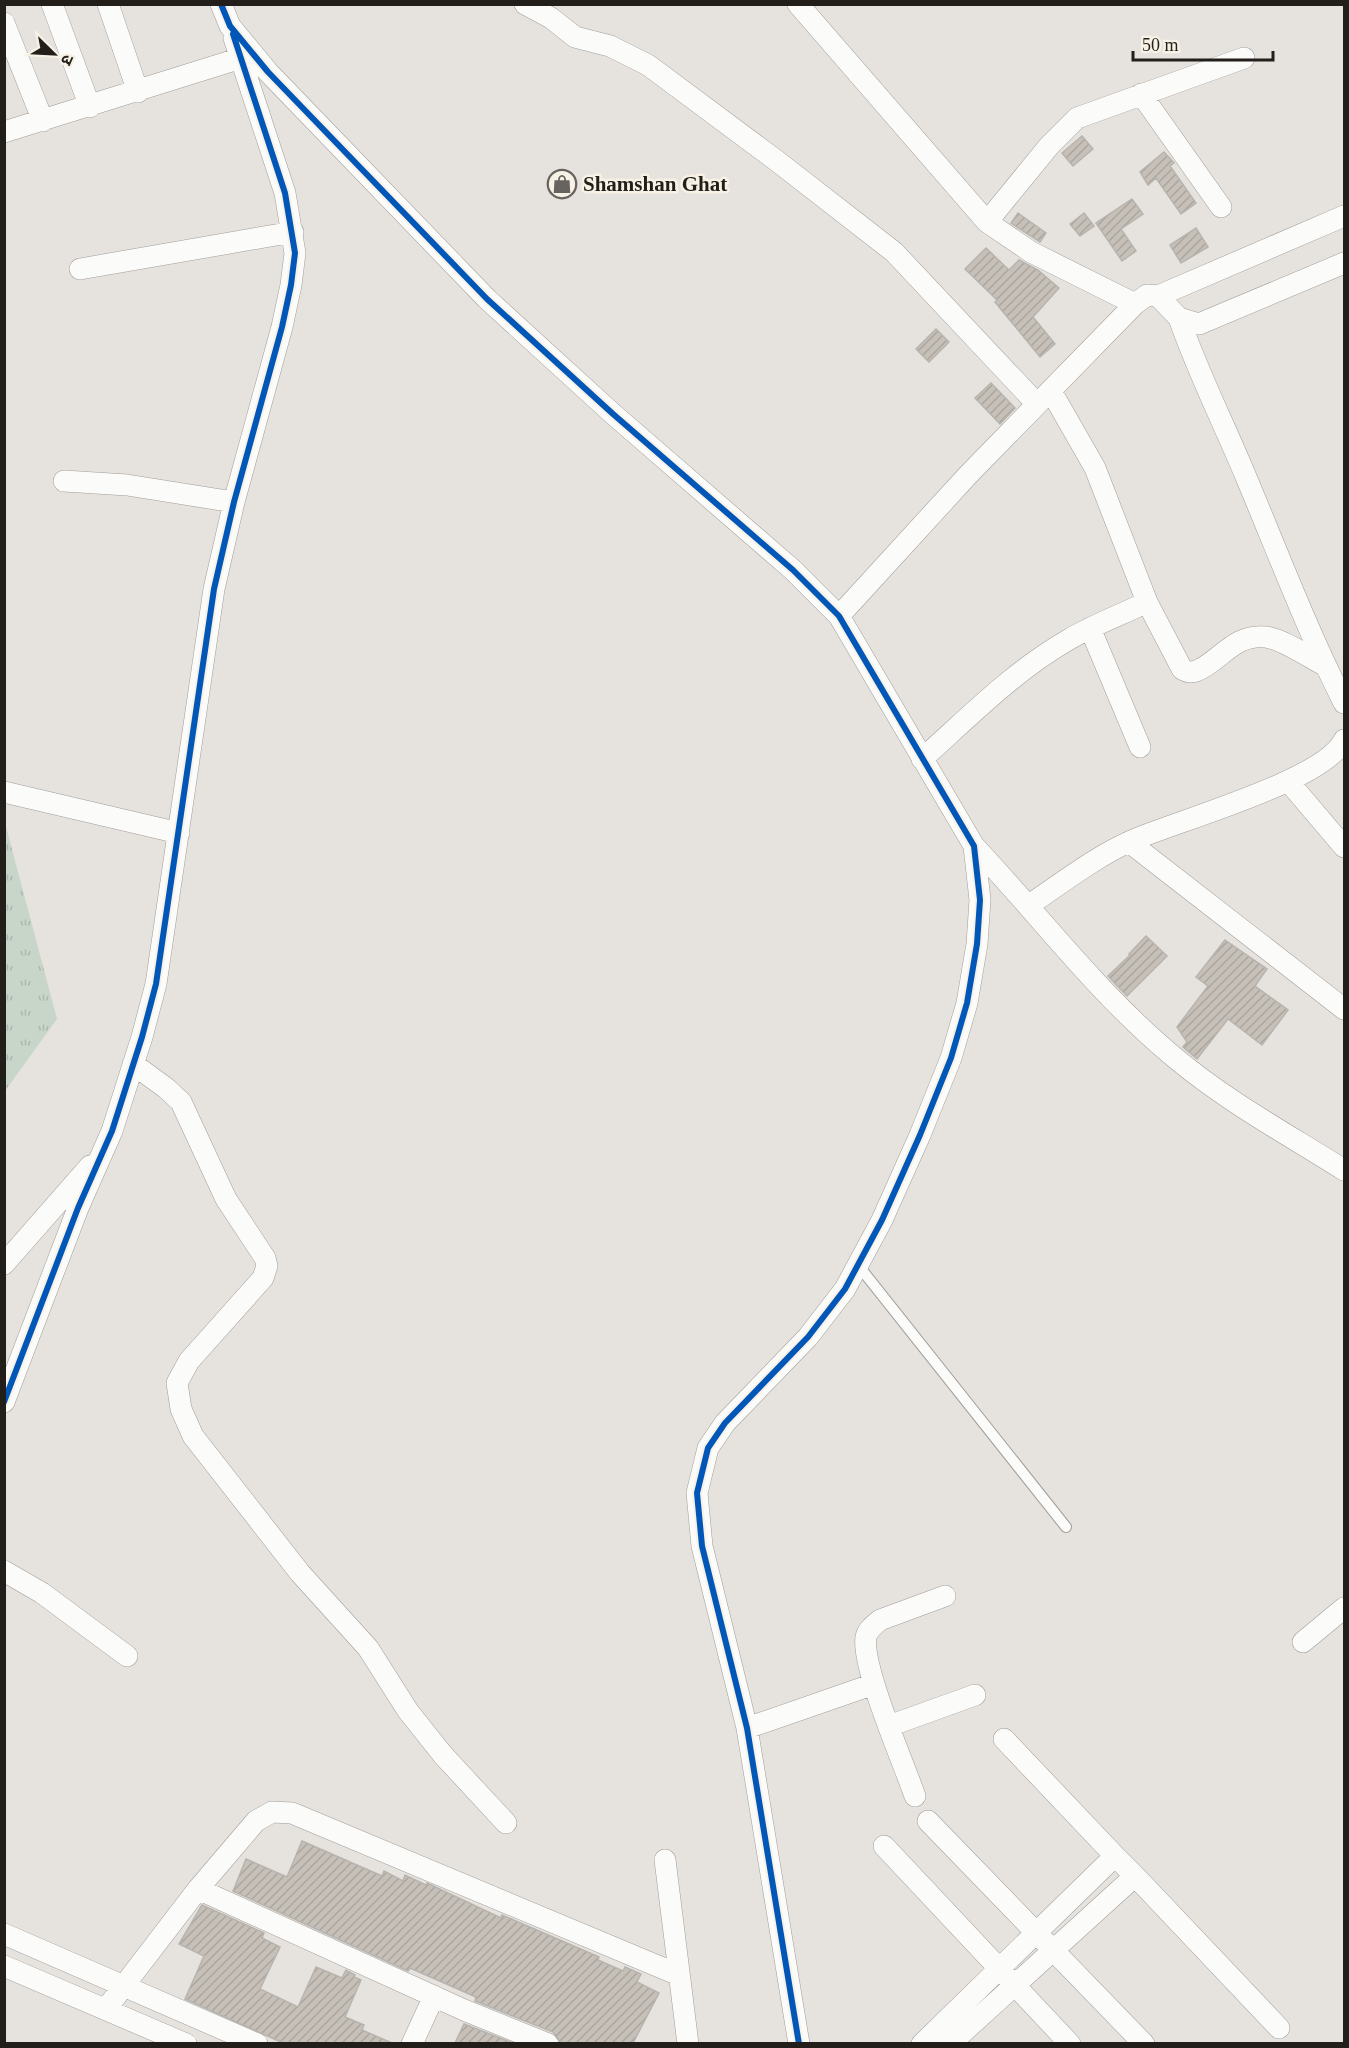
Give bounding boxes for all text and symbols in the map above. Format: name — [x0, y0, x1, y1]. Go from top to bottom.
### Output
north arrow — [24, 24, 84, 84]
scale bar — [1133, 24, 1272, 62]
text: 50 m — [1142, 35, 1179, 55]
text: उ — [57, 52, 77, 68]
shop icon: Shamshan Ghat — [546, 168, 578, 200]
place label: Shamshan Ghat — [583, 172, 727, 196]

